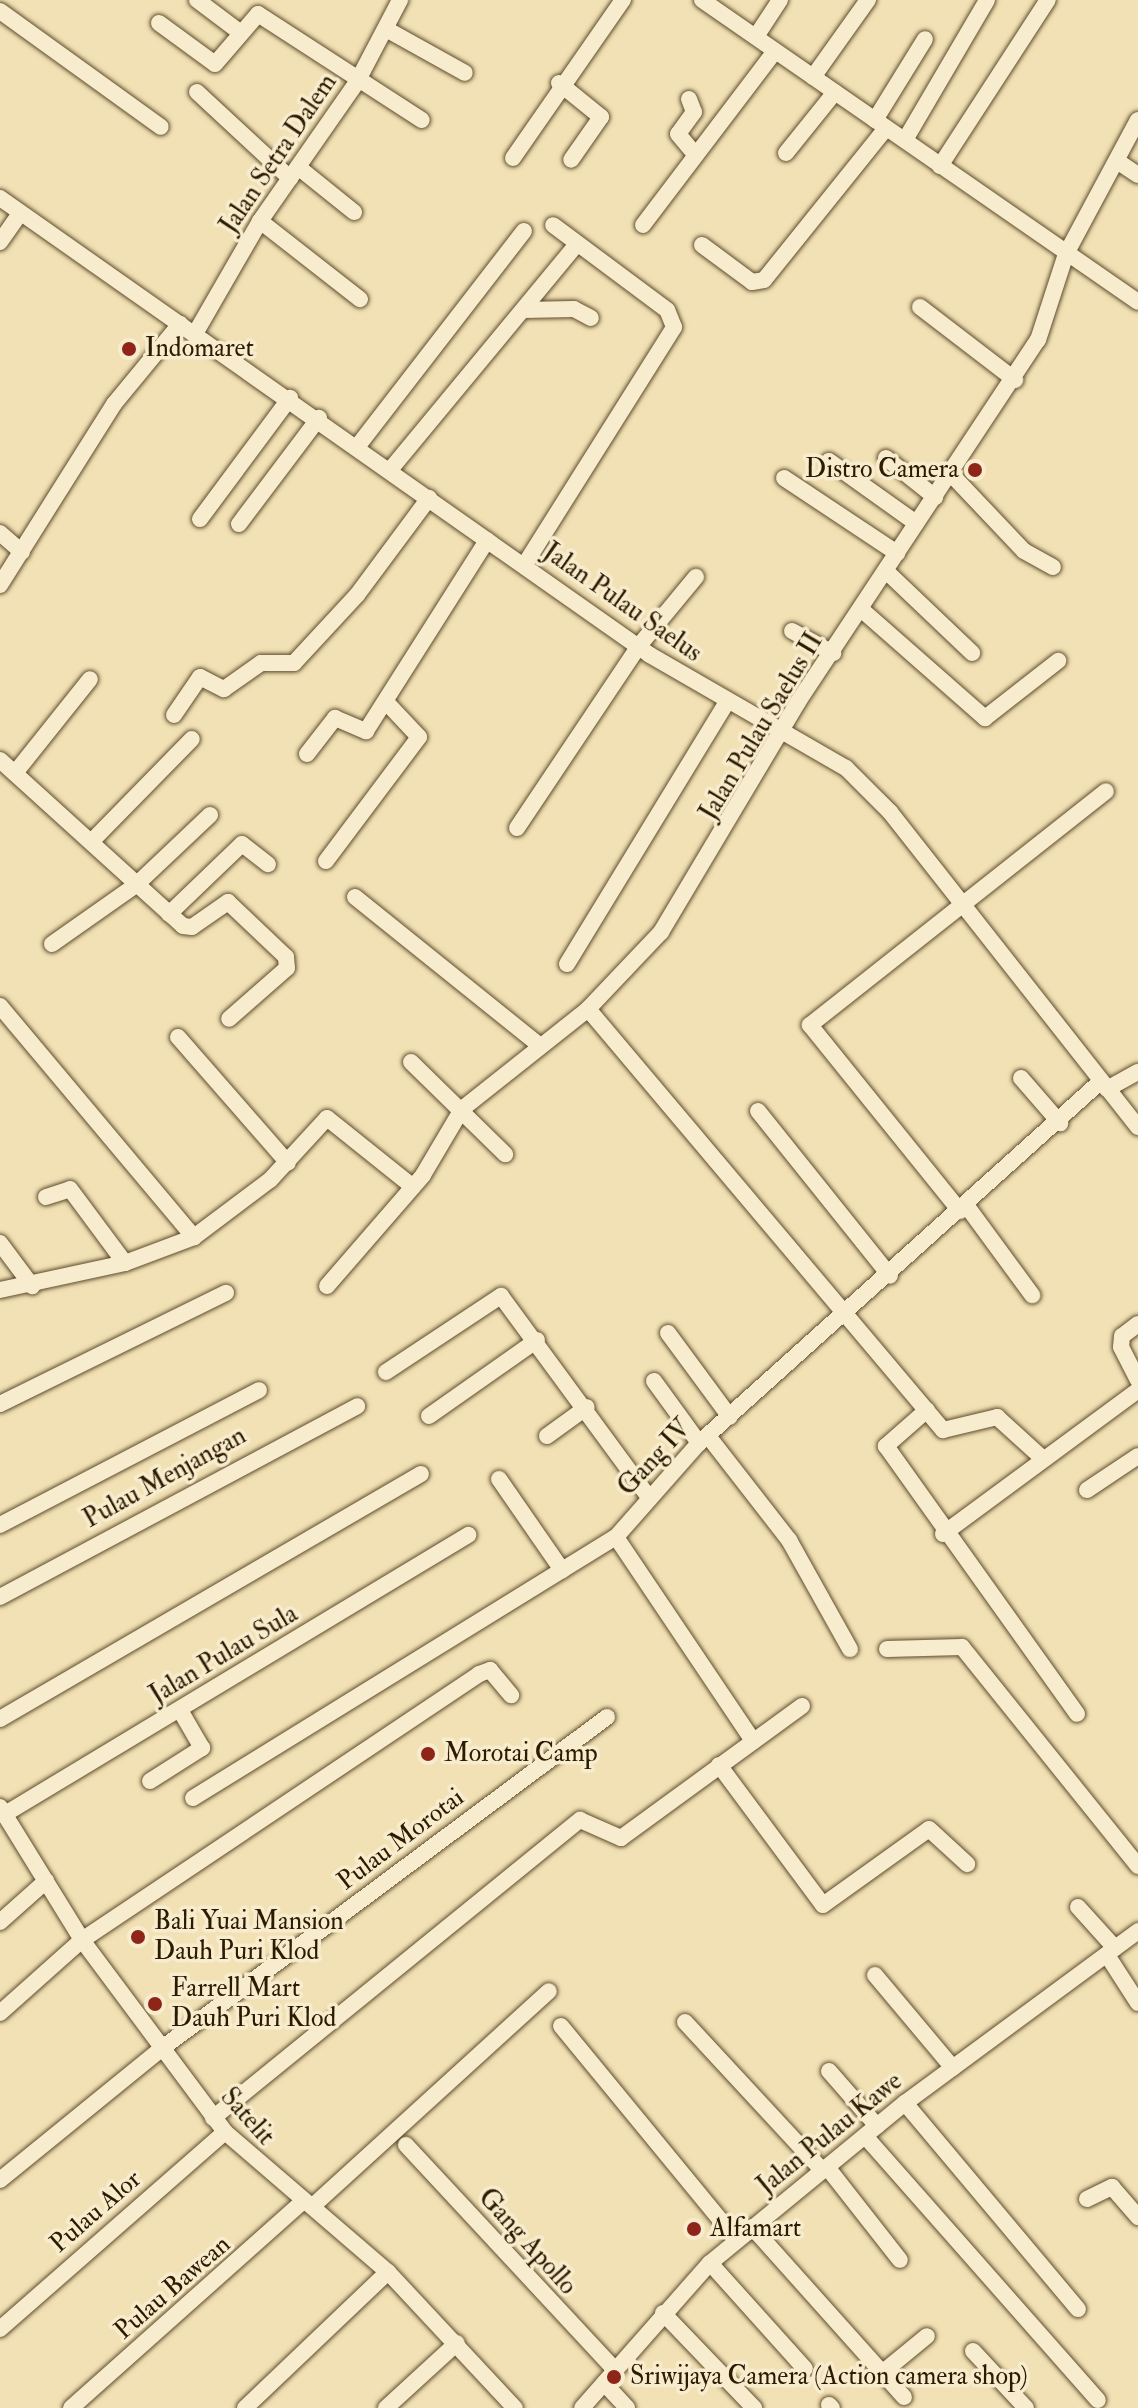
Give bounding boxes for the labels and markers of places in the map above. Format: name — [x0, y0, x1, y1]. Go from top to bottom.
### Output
place label: Indomaret — [145, 333, 254, 365]
marker: Indomaret — [120, 340, 138, 358]
place label: Distro Camera — [805, 454, 959, 486]
marker: Distro Camera — [966, 461, 984, 479]
place label: Morotai Camp — [444, 1738, 598, 1770]
marker: Morotai Camp — [419, 1745, 437, 1763]
place label: Bali Yuai Mansion Dauh Puri Klod — [154, 1906, 344, 1968]
marker: Bali Yuai Mansion Dauh Puri Klod — [129, 1928, 147, 1946]
place label: Farrell Mart Dauh Puri Klod — [171, 1973, 336, 2034]
marker: Farrell Mart Dauh Puri Klod — [146, 1995, 164, 2013]
place label: Alfamart — [710, 2213, 801, 2245]
marker: Alfamart — [685, 2220, 703, 2238]
place label: Sriwijaya Camera (Action camera shop) — [630, 2361, 1028, 2393]
marker: Sriwijaya Camera (Action camera shop) — [605, 2368, 623, 2386]

